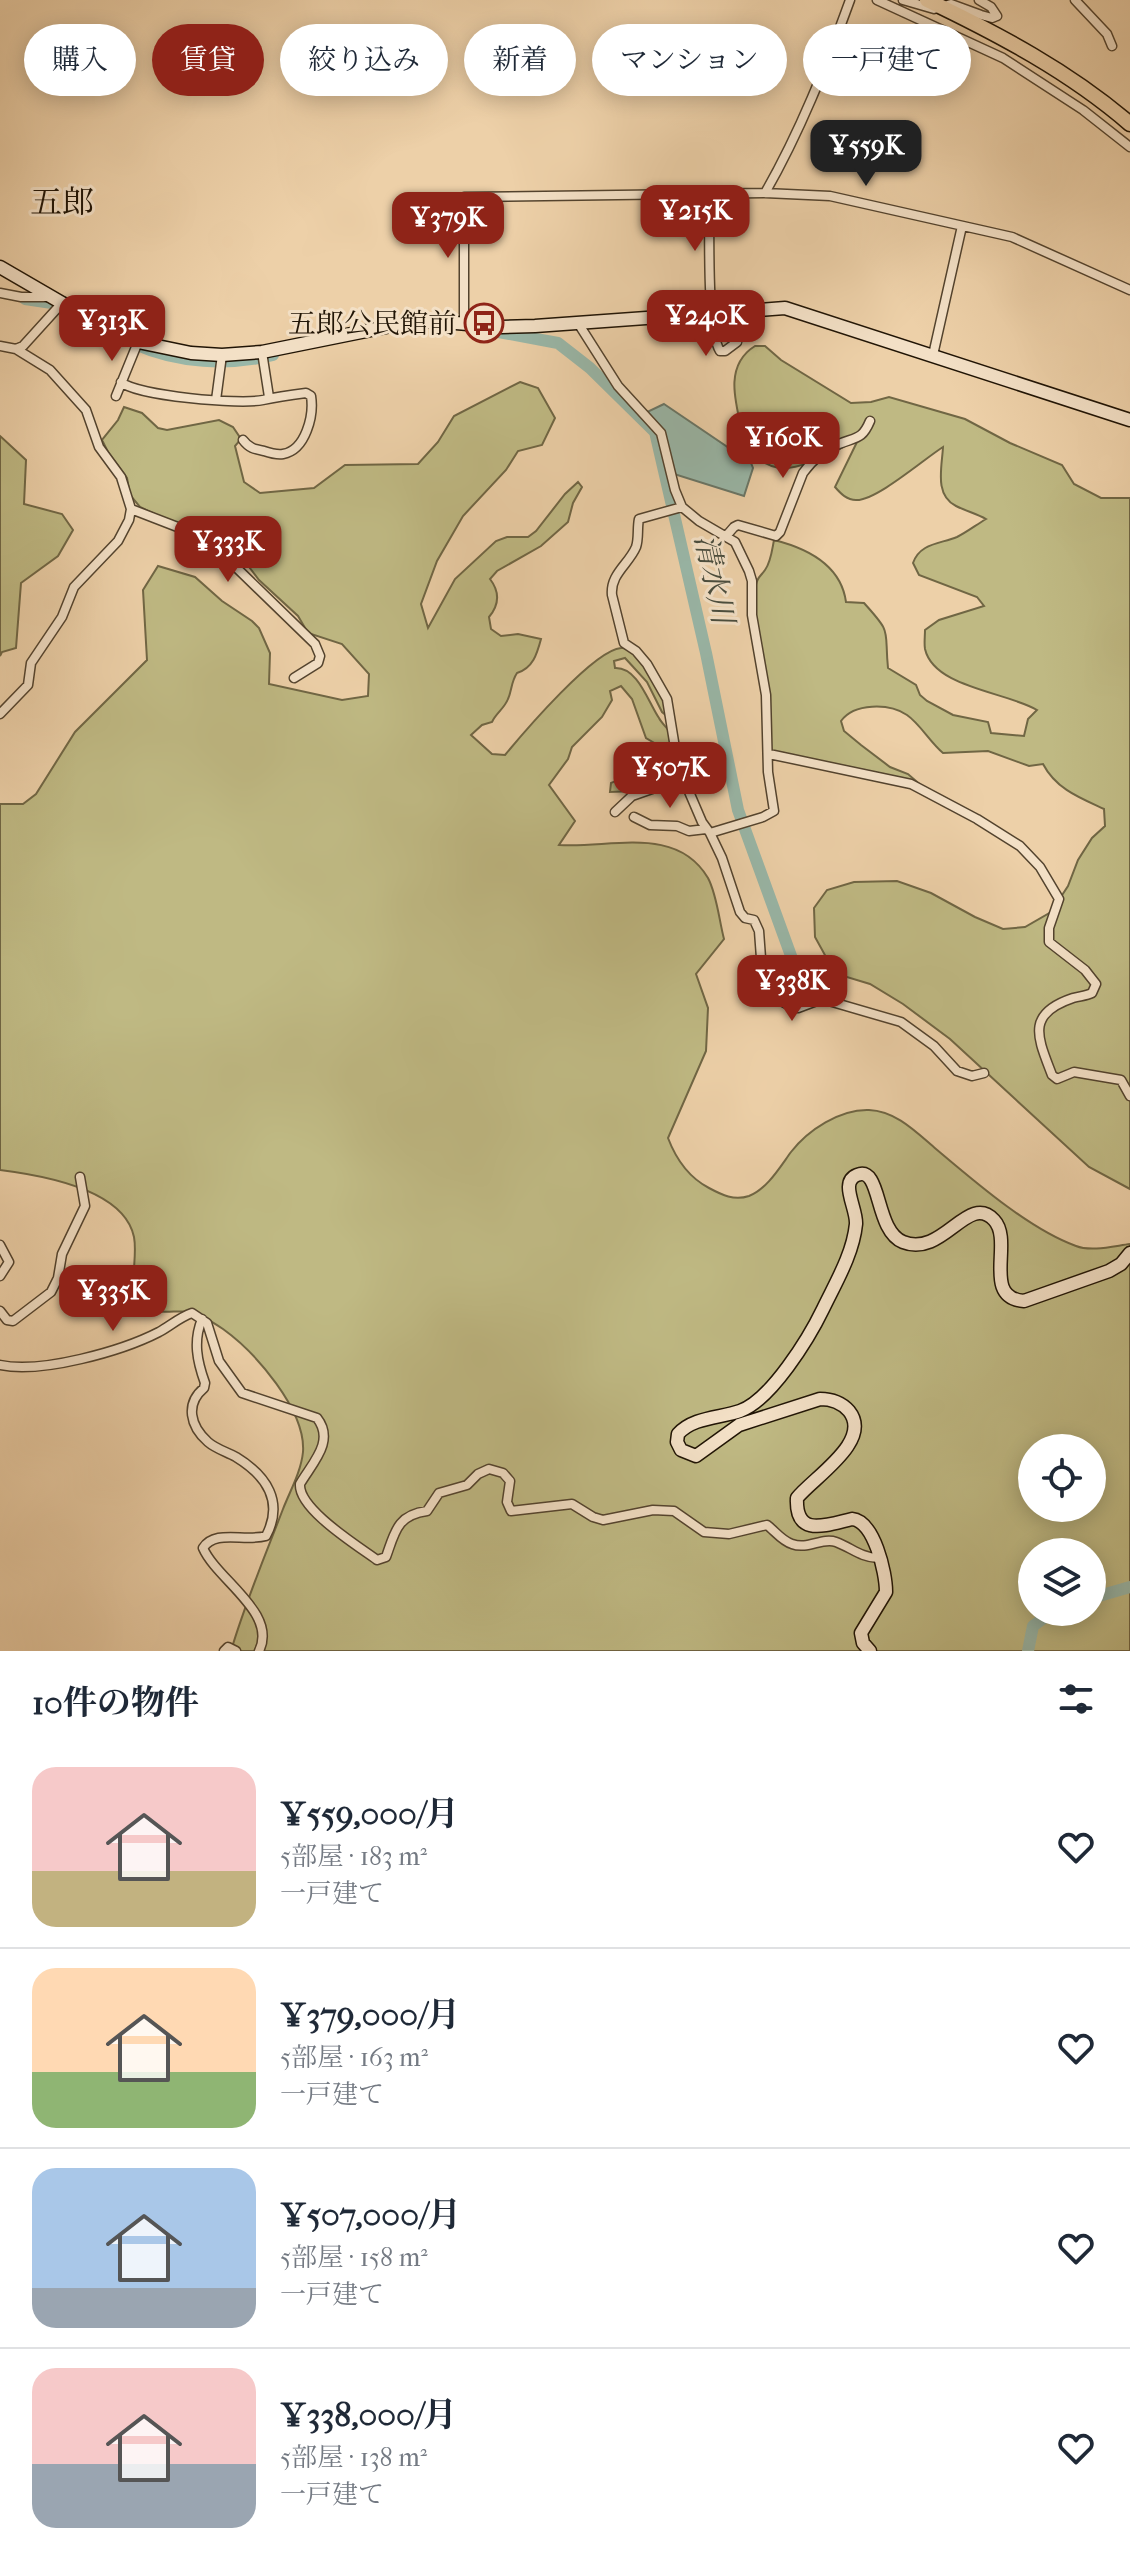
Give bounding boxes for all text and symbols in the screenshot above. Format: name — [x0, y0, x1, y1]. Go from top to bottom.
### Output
chip: 購入 — [24, 24, 136, 96]
chip: 賃貸 — [152, 24, 264, 96]
chip: 絞り込み — [280, 24, 448, 96]
chip: 新着 — [464, 24, 576, 96]
chip: マンション — [592, 24, 787, 96]
chip: 一戸建て — [803, 24, 971, 96]
pin: ¥559K — [810, 120, 922, 188]
text: ¥559K — [828, 130, 904, 161]
district label: 五郎 — [30, 184, 94, 221]
pin: ¥215K — [639, 185, 751, 253]
pin: ¥379K — [392, 192, 504, 260]
text: ¥215K — [659, 195, 731, 226]
text: ¥379K — [410, 202, 486, 233]
pin: ¥240K — [650, 290, 762, 358]
pin: ¥313K — [56, 295, 168, 363]
text: ¥240K — [665, 300, 747, 331]
bus stop icon: 五郎公民館前 — [463, 302, 505, 344]
text: ¥313K — [77, 305, 147, 336]
place label: 五郎公民館前 — [288, 307, 456, 340]
pin: ¥160K — [727, 412, 839, 480]
text: ¥160K — [745, 422, 821, 453]
pin: ¥333K — [172, 516, 284, 584]
text: ¥333K — [192, 526, 264, 557]
water label: 清水川 — [688, 531, 741, 630]
pin: ¥507K — [614, 742, 726, 810]
text: ¥507K — [631, 752, 709, 783]
pin: ¥338K — [736, 955, 848, 1023]
text: ¥338K — [755, 965, 829, 996]
pin: ¥335K — [57, 1265, 169, 1333]
text: ¥335K — [77, 1275, 149, 1306]
map controls — [1018, 1434, 1106, 1626]
button: locate — [1018, 1434, 1106, 1522]
button: layers — [1018, 1538, 1106, 1626]
icon: filters — [1054, 1677, 1098, 1721]
text: 10件の物件 — [32, 1683, 199, 1723]
text: ¥559,000/月 — [280, 1794, 459, 1834]
icon: home — [96, 1799, 192, 1895]
icon: heart — [1054, 1825, 1098, 1869]
text: 5部屋 · 183 m² — [280, 1841, 427, 1872]
text: 一戸建て — [280, 1878, 384, 1909]
text: ¥379,000/月 — [280, 1995, 460, 2035]
icon: home — [96, 2000, 192, 2096]
icon: heart — [1054, 2026, 1098, 2070]
text: 5部屋 · 163 m² — [280, 2042, 428, 2073]
text: 一戸建て — [280, 2079, 384, 2110]
text: ¥507,000/月 — [280, 2195, 461, 2235]
icon: home — [96, 2200, 192, 2296]
icon: heart — [1054, 2226, 1098, 2270]
text: 5部屋 · 158 m² — [280, 2242, 428, 2273]
text: 一戸建て — [280, 2279, 384, 2310]
text: ¥338,000/月 — [280, 2395, 457, 2435]
icon: home — [96, 2400, 192, 2496]
icon: heart — [1054, 2426, 1098, 2470]
text: 5部屋 · 138 m² — [280, 2442, 427, 2473]
text: 一戸建て — [280, 2479, 384, 2510]

